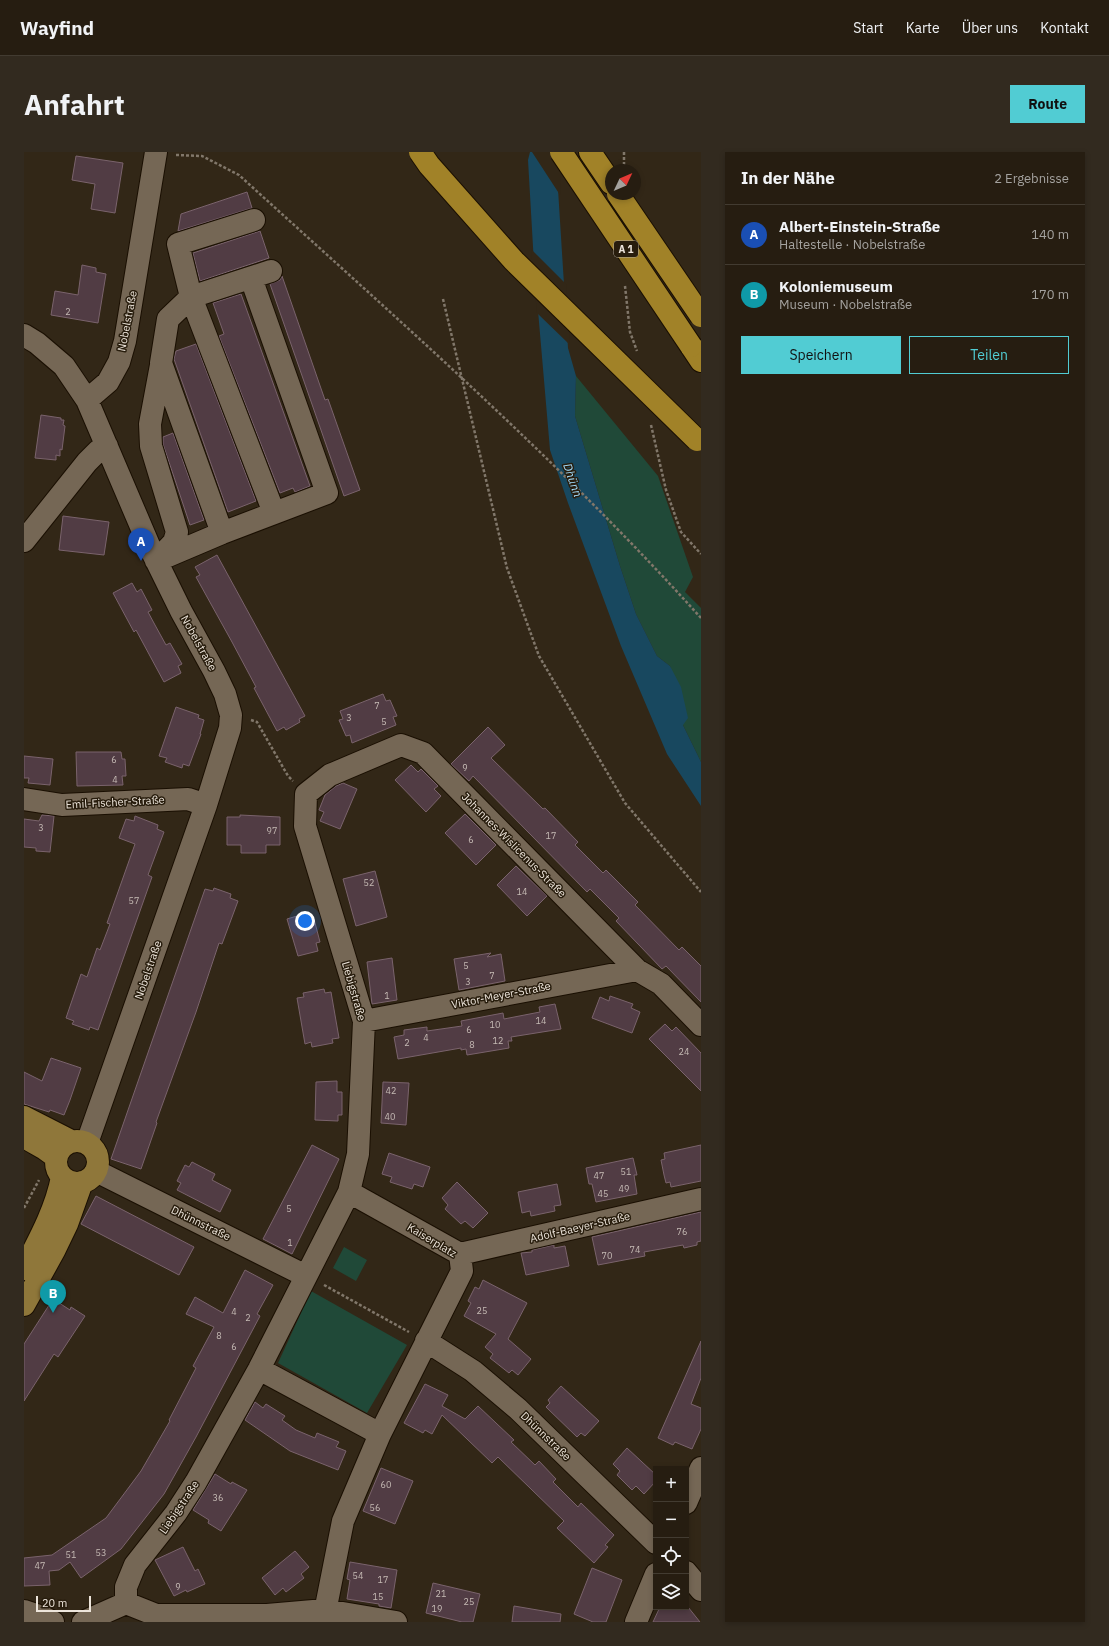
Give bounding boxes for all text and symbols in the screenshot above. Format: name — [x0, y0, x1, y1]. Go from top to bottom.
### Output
text: Wayfind — [20, 16, 94, 40]
text: Start — [853, 19, 884, 37]
text: Karte — [906, 19, 940, 37]
text: Über uns — [962, 19, 1018, 37]
text: Kontakt — [1040, 19, 1089, 37]
button: Route — [1010, 85, 1085, 123]
text: Anfahrt — [24, 86, 125, 123]
north arrow — [605, 164, 641, 200]
text: In der Nähe — [741, 167, 835, 189]
text: 2 Ergebnisse — [994, 170, 1069, 187]
text: Albert-Einstein-Straße — [779, 217, 940, 236]
text: A — [750, 226, 758, 243]
text: 140 m — [1031, 226, 1069, 243]
text: Haltestelle · Nobelstraße — [779, 236, 925, 253]
road number: A 1 — [614, 241, 638, 257]
text: Koloniemuseum — [779, 277, 893, 296]
text: B — [750, 286, 758, 303]
text: 170 m — [1031, 286, 1069, 303]
street label: Nobelstraße — [114, 290, 140, 352]
text: Museum · Nobelstraße — [779, 296, 912, 313]
house number: 2 — [65, 306, 71, 317]
button: Speichern — [741, 336, 901, 374]
button: Teilen — [909, 336, 1069, 374]
water label: Dhünn — [560, 461, 586, 499]
pin: A — [128, 528, 154, 561]
street label: Nobelstraße — [178, 613, 220, 673]
house number: 7 — [374, 700, 380, 711]
house number: 3 — [346, 712, 352, 723]
house number: 5 — [381, 716, 387, 727]
house number: 6 — [111, 754, 117, 765]
house number: 9 — [462, 762, 468, 773]
house number: 4 — [112, 774, 118, 785]
street label: Johannes-Wislicenus-Straße — [459, 790, 569, 900]
street label: Emil-Fischer-Straße — [65, 792, 165, 812]
house number: 3 — [38, 822, 44, 833]
house number: 97 — [267, 825, 277, 836]
house number: 17 — [546, 830, 556, 841]
house number: 6 — [468, 834, 474, 845]
house number: 52 — [364, 877, 374, 888]
house number: 14 — [517, 886, 527, 897]
house number: 57 — [129, 895, 139, 906]
your location — [295, 911, 315, 931]
street label: Nobelstraße — [131, 939, 165, 1001]
street label: Liebigstraße — [339, 960, 369, 1022]
house number: 5 — [463, 960, 469, 971]
house number: 7 — [489, 970, 495, 981]
house number: 3 — [465, 976, 471, 987]
street label: Viktor-Meyer-Straße — [450, 979, 552, 1011]
house number: 1 — [384, 990, 390, 1001]
house number: 14 — [536, 1015, 546, 1026]
house number: 10 — [490, 1019, 500, 1030]
house number: 6 — [466, 1024, 472, 1035]
house number: 4 — [423, 1032, 429, 1043]
house number: 12 — [493, 1035, 503, 1046]
house number: 2 — [404, 1037, 410, 1048]
house number: 8 — [469, 1039, 475, 1050]
house number: 24 — [679, 1046, 689, 1057]
house number: 42 — [386, 1085, 396, 1096]
house number: 40 — [385, 1111, 395, 1122]
house number: 51 — [621, 1166, 631, 1177]
house number: 47 — [594, 1170, 604, 1181]
house number: 49 — [619, 1183, 629, 1194]
house number: 45 — [598, 1188, 608, 1199]
street label: Dhünnstraße — [169, 1203, 233, 1243]
house number: 5 — [286, 1203, 292, 1214]
street label: Adolf-Baeyer-Straße — [529, 1209, 631, 1245]
street label: Kaiserplatz — [405, 1220, 459, 1260]
house number: 76 — [677, 1226, 687, 1237]
house number: 1 — [287, 1237, 293, 1248]
house number: 74 — [630, 1244, 640, 1255]
house number: 70 — [602, 1250, 612, 1261]
pin: B — [40, 1280, 66, 1313]
house number: 25 — [477, 1305, 487, 1316]
house number: 4 — [231, 1306, 237, 1317]
house number: 2 — [245, 1312, 251, 1323]
house number: 8 — [216, 1330, 222, 1341]
house number: 6 — [231, 1341, 237, 1352]
street label: Dhünnstraße — [518, 1409, 574, 1463]
map controls — [653, 1466, 689, 1610]
button: + — [653, 1466, 689, 1502]
street label: Liebigstraße — [156, 1478, 202, 1536]
house number: 60 — [381, 1479, 391, 1490]
house number: 36 — [213, 1492, 223, 1503]
house number: 56 — [370, 1502, 380, 1513]
button: − — [653, 1502, 689, 1538]
button: locate — [653, 1538, 689, 1574]
house number: 53 — [96, 1547, 106, 1558]
house number: 51 — [66, 1549, 76, 1560]
house number: 47 — [35, 1560, 45, 1571]
house number: 54 — [353, 1570, 363, 1581]
house number: 17 — [378, 1574, 388, 1585]
button: layers — [653, 1574, 689, 1610]
house number: 9 — [175, 1581, 181, 1592]
house number: 21 — [436, 1588, 446, 1599]
house number: 15 — [373, 1591, 383, 1602]
scale bar — [36, 1594, 91, 1613]
text: 20 m — [42, 1596, 67, 1610]
house number: 25 — [464, 1596, 474, 1607]
house number: 19 — [432, 1603, 442, 1614]

